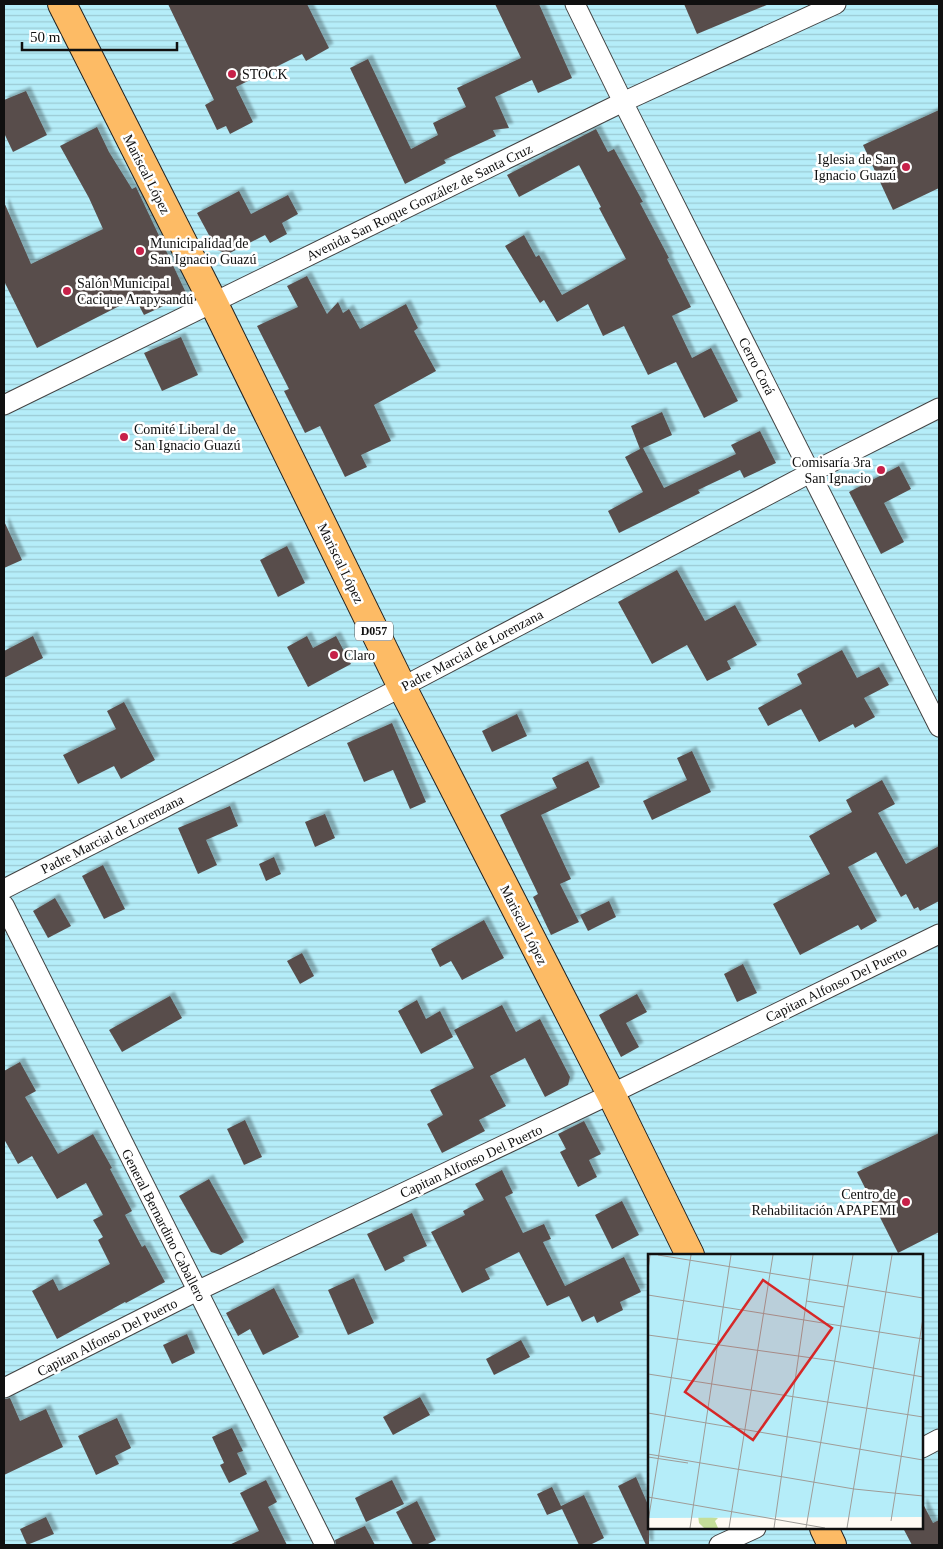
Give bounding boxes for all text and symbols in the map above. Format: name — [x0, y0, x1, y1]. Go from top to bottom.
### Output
scale bar — [22, 20, 178, 52]
text: 50 m — [30, 29, 61, 45]
place label: STOCK — [242, 67, 288, 82]
marker: STOCK — [226, 68, 238, 80]
street label: Mariscal López — [120, 132, 173, 217]
street label: Avenida San Roque González de Santa Cruz — [304, 141, 535, 264]
place label: Iglesia de San Ignacio Guazú — [814, 152, 896, 183]
marker: Iglesia de San Ignacio Guazú — [900, 161, 912, 173]
place label: Municipalidad de San Ignacio Guazú — [150, 236, 257, 267]
marker: Municipalidad de San Ignacio Guazú — [134, 245, 146, 257]
place label: Salón Municipal Cacique Arapysandú — [77, 276, 193, 307]
marker: Salón Municipal Cacique Arapysandú — [61, 285, 73, 297]
street label: Cerro Corá — [736, 335, 778, 398]
place label: Comité Liberal de San Ignacio Guazú — [134, 422, 241, 453]
marker: Comité Liberal de San Ignacio Guazú — [118, 431, 130, 443]
place label: Comisaría 3ra San Ignacio — [792, 455, 872, 486]
marker: Comisaría 3ra San Ignacio — [875, 464, 887, 476]
street label: Mariscal López — [315, 521, 366, 606]
street label: Padre Marcial de Lorenzana — [399, 606, 546, 694]
road number: D057 — [355, 622, 393, 640]
place label: Claro — [344, 648, 375, 663]
marker: Claro — [328, 649, 340, 661]
street label: Padre Marcial de Lorenzana — [38, 792, 187, 877]
street label: Mariscal López — [497, 883, 550, 968]
street label: Capitan Alfonso Del Puerto — [763, 944, 909, 1025]
street label: Capitan Alfonso Del Puerto — [398, 1122, 545, 1201]
street label: General Bernardino Caballero — [119, 1147, 209, 1304]
place label: Centro de Rehabilitación APAPEMI — [751, 1187, 896, 1218]
marker: Centro de Rehabilitación APAPEMI — [900, 1196, 912, 1208]
inset map — [648, 1254, 923, 1529]
street label: Capitan Alfonso Del Puerto — [35, 1296, 180, 1379]

